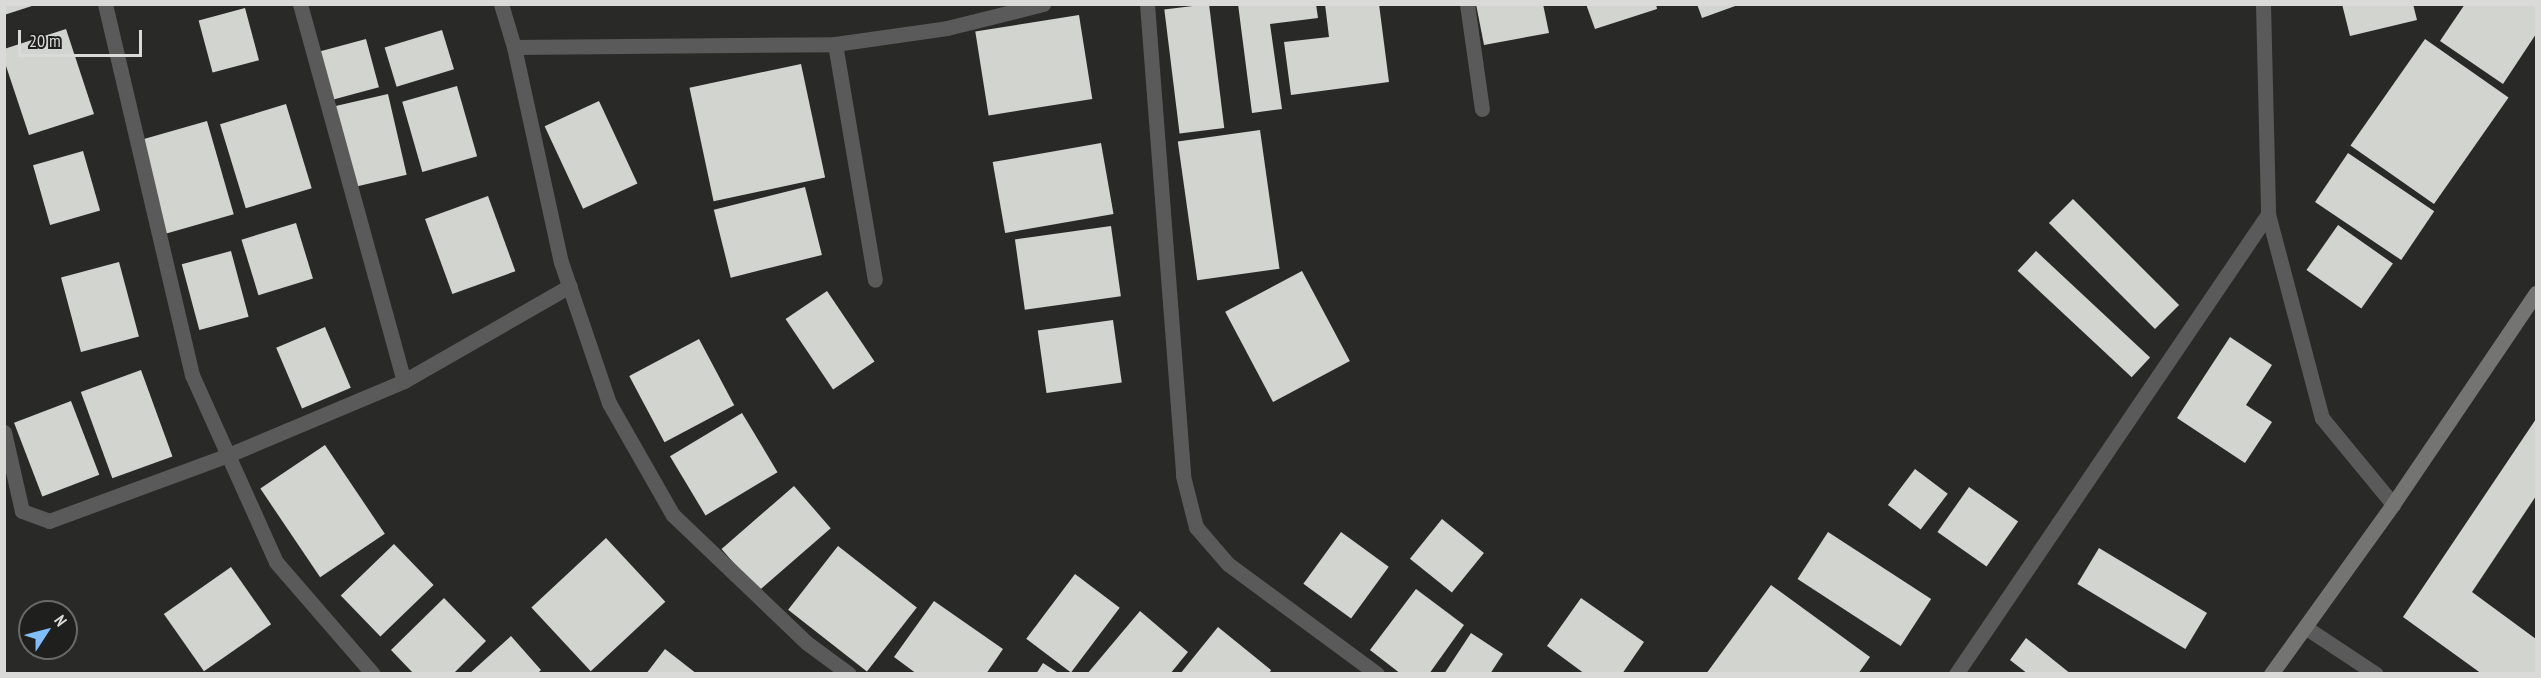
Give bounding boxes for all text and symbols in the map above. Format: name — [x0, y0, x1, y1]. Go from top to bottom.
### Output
scale bar — [21, 18, 146, 56]
text: 20 m — [29, 29, 61, 52]
north arrow — [18, 600, 78, 660]
text: N — [50, 611, 72, 630]

